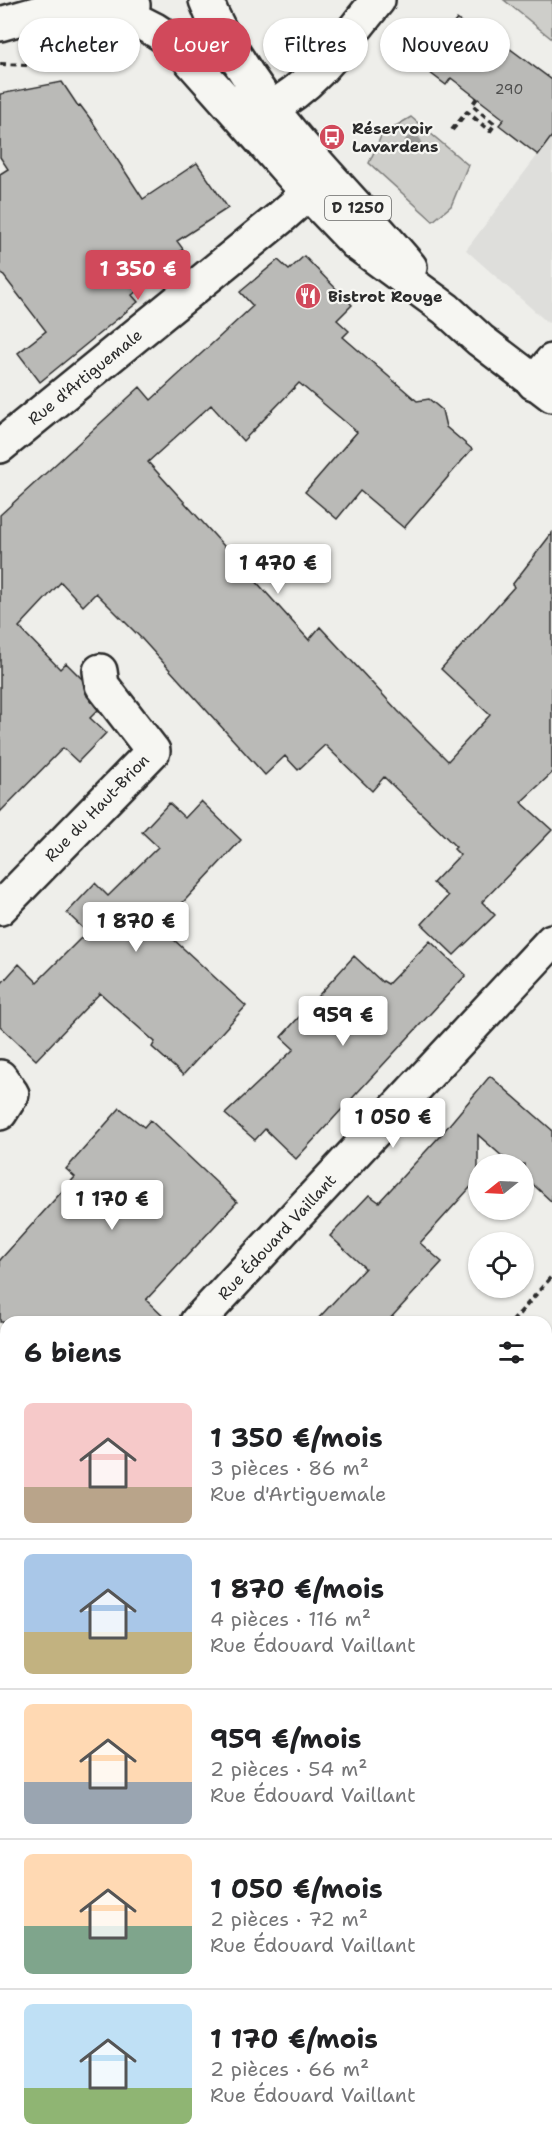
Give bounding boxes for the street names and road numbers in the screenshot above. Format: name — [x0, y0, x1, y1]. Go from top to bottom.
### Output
road number: D 1250 — [325, 196, 391, 220]
street label: Rue d'Artiguemale — [24, 324, 146, 430]
street label: Rue du Haut-Brion — [40, 750, 154, 866]
street label: Rue Édouard Vaillant — [213, 1170, 341, 1304]

